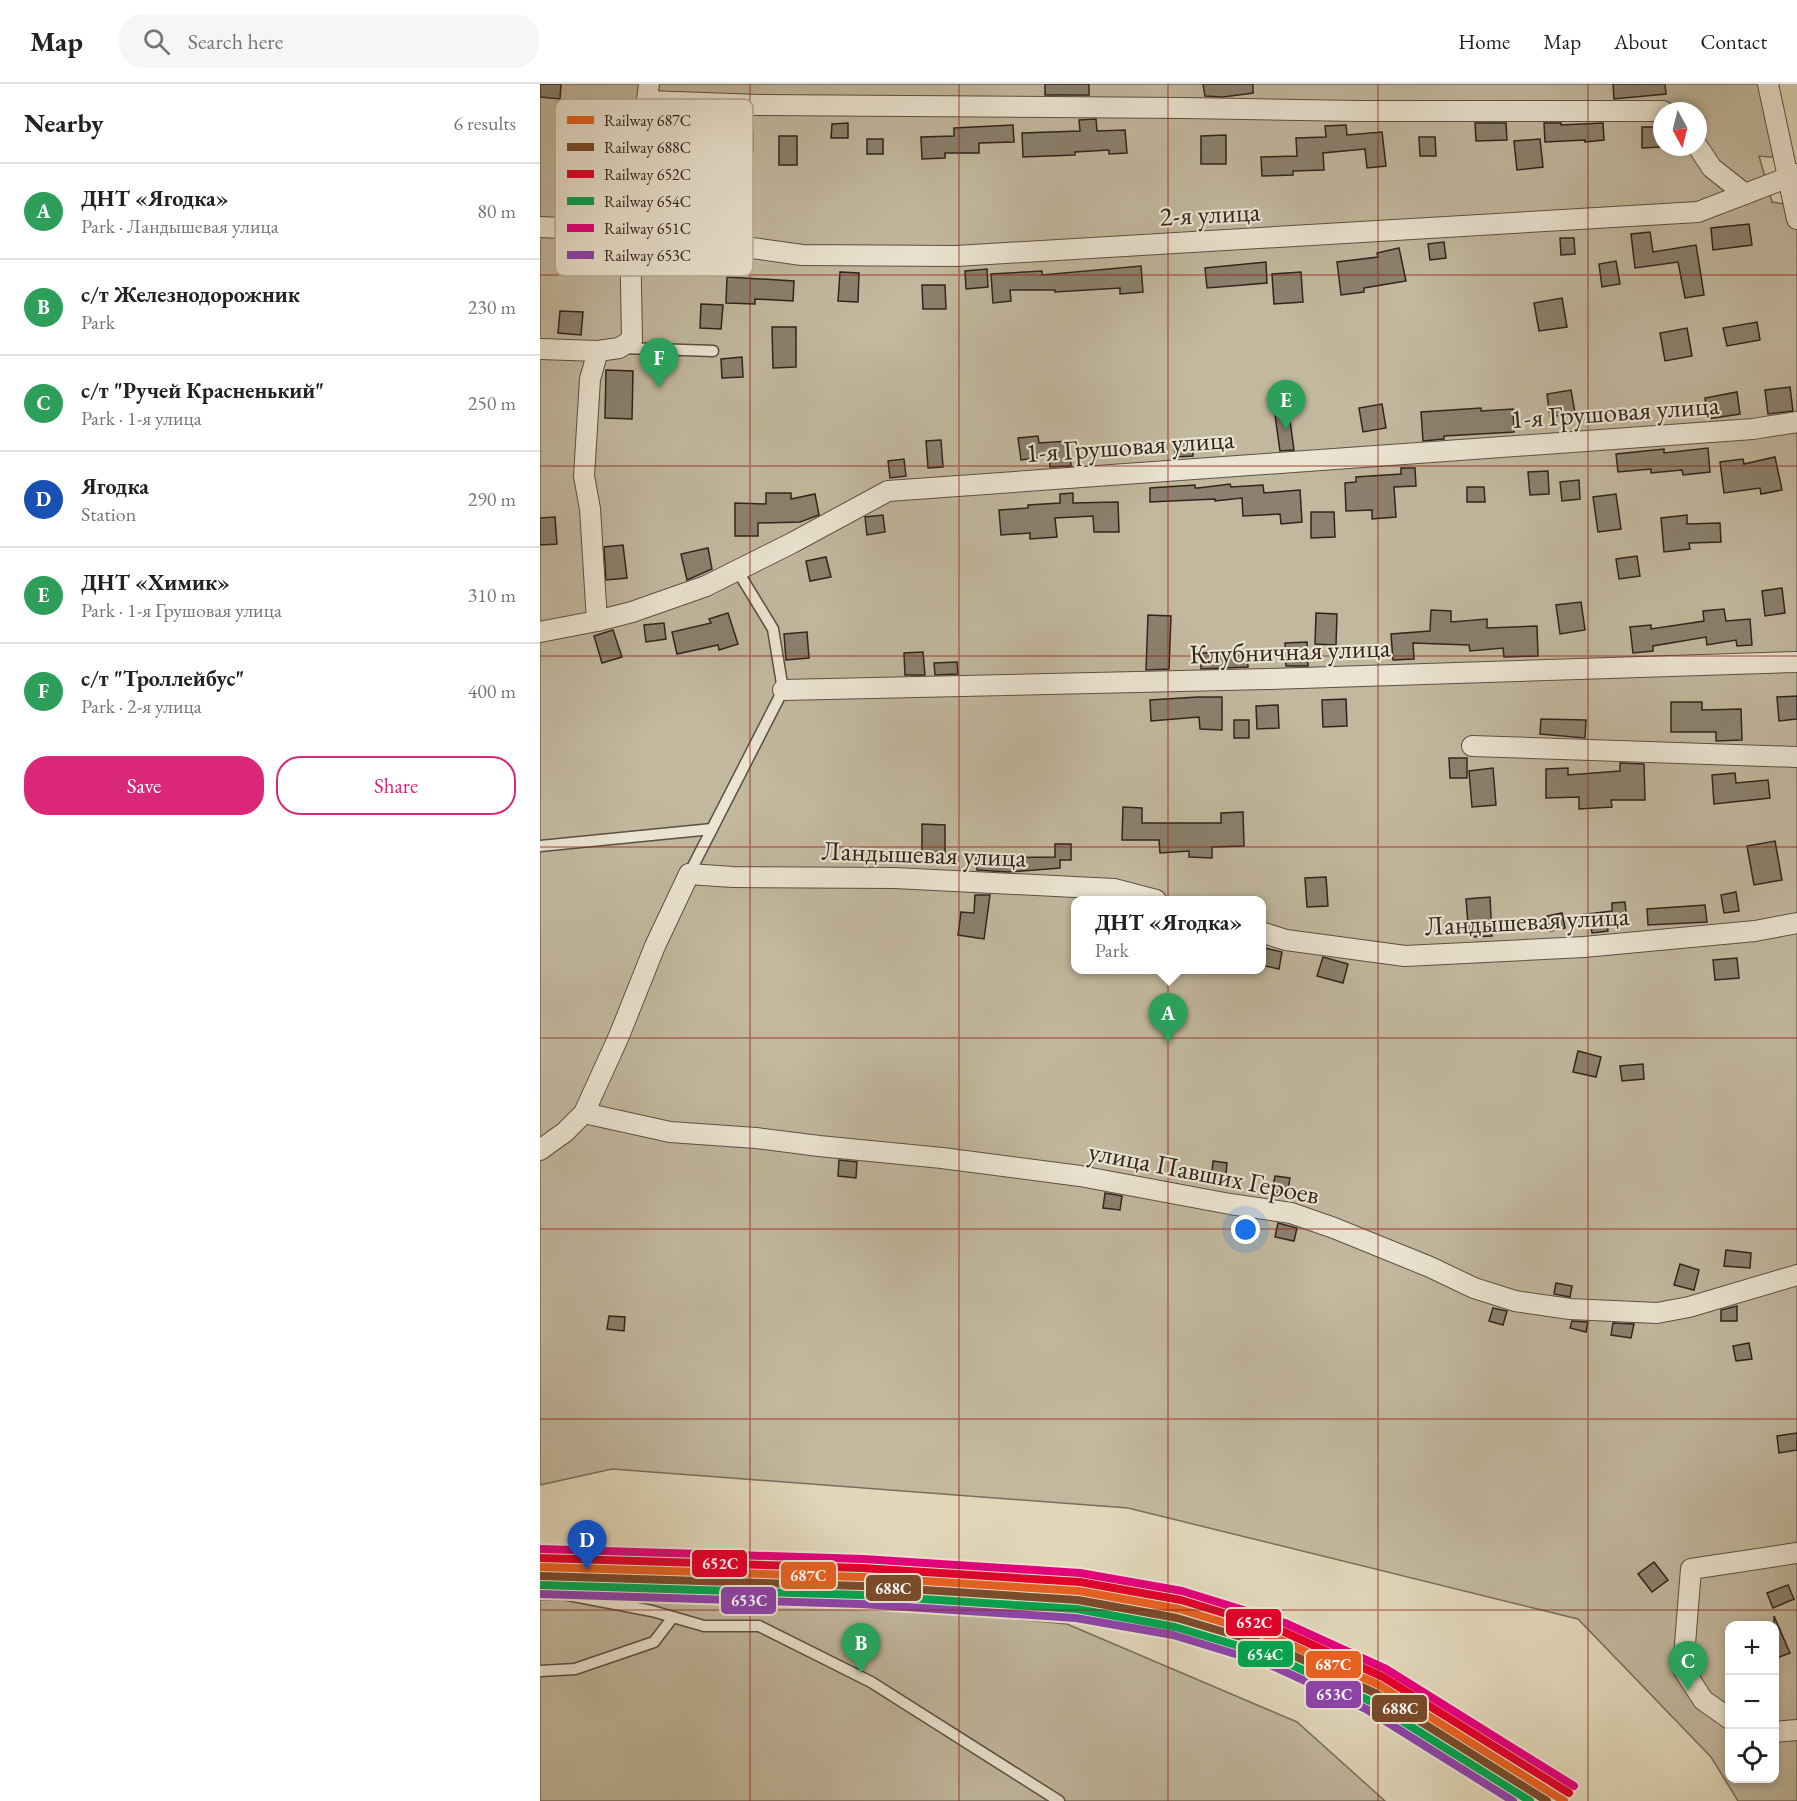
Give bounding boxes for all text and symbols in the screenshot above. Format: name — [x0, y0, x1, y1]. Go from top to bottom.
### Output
search box — [119, 14, 539, 68]
text: Map — [30, 23, 83, 59]
icon: search — [140, 25, 173, 58]
text: Search here — [188, 27, 283, 56]
text: Home — [1458, 28, 1510, 55]
text: Map — [1543, 28, 1581, 55]
text: About — [1614, 28, 1667, 55]
text: Contact — [1700, 28, 1767, 55]
legend — [555, 99, 753, 276]
north arrow — [1653, 102, 1707, 156]
text: Nearby — [24, 106, 104, 140]
text: 6 results — [453, 110, 516, 136]
text: Railway 687С — [604, 110, 691, 131]
text: Railway 688С — [604, 137, 691, 158]
text: Railway 652С — [604, 164, 691, 185]
text: ДНТ «Ягодка» — [81, 184, 229, 213]
text: Railway 654С — [604, 191, 691, 212]
street label: 2-я улица — [1159, 193, 1261, 234]
text: A — [36, 198, 51, 224]
text: 80 m — [477, 198, 516, 224]
text: Park · Ландышевая улица — [81, 213, 279, 239]
text: Railway 651С — [604, 218, 691, 239]
text: Railway 653С — [604, 245, 691, 266]
text: с/т Железнодорожник — [81, 280, 300, 309]
text: B — [37, 294, 50, 320]
text: 230 m — [468, 294, 516, 320]
text: Park — [81, 309, 115, 335]
pin: F — [640, 338, 678, 388]
text: с/т "Ручей Красненький" — [81, 376, 324, 405]
pin: E — [1266, 380, 1306, 430]
street label: 1-я Грушовая улица — [1509, 387, 1721, 436]
text: C — [36, 390, 51, 416]
text: 250 m — [468, 390, 516, 416]
text: Park · 1-я улица — [81, 405, 202, 431]
street label: 1-я Грушовая улица — [1024, 421, 1236, 470]
text: Ягодка — [81, 472, 149, 501]
text: D — [36, 486, 51, 512]
text: 290 m — [468, 486, 516, 512]
text: Station — [81, 501, 136, 527]
text: ДНТ «Химик» — [81, 568, 230, 597]
text: E — [38, 582, 49, 608]
text: 310 m — [468, 582, 516, 608]
text: Park · 1-я Грушовая улица — [81, 597, 282, 623]
street label: Клубничная улица — [1189, 629, 1391, 672]
text: с/т "Троллейбус" — [81, 664, 244, 693]
text: F — [38, 678, 49, 704]
text: 400 m — [468, 678, 516, 704]
text: Park · 2-я улица — [81, 693, 202, 719]
button: Save — [24, 756, 264, 815]
button: Share — [276, 756, 516, 815]
street label: Ландышевая улица — [821, 832, 1027, 875]
popup — [1071, 896, 1266, 974]
street label: Ландышевая улица — [1424, 898, 1630, 943]
text: ДНТ «Ягодка» — [1095, 908, 1242, 937]
text: Park — [1095, 937, 1129, 963]
pin: A — [1148, 994, 1188, 1043]
street label: улица Павших Героев — [1086, 1133, 1322, 1212]
your location — [1231, 1215, 1260, 1244]
pin: D — [568, 1520, 606, 1570]
line badge: 652С — [691, 1549, 748, 1578]
text: 652С — [702, 1553, 738, 1574]
line badge: 687С — [780, 1561, 837, 1590]
text: 687С — [790, 1565, 826, 1586]
line badge: 688С — [865, 1574, 922, 1602]
text: 688С — [875, 1578, 911, 1599]
line badge: 653С — [720, 1586, 777, 1615]
text: 653С — [731, 1590, 767, 1611]
line badge: 652С — [1225, 1608, 1282, 1637]
text: 652С — [1236, 1612, 1272, 1633]
map controls — [1725, 1621, 1779, 1783]
button: + — [1725, 1621, 1779, 1675]
pin: B — [842, 1624, 880, 1673]
line badge: 654С — [1237, 1640, 1294, 1668]
pin: C — [1668, 1642, 1708, 1691]
text: 654С — [1247, 1644, 1283, 1665]
line badge: 687С — [1305, 1650, 1362, 1679]
text: 687С — [1315, 1654, 1351, 1675]
button: − — [1725, 1675, 1779, 1729]
line badge: 653С — [1305, 1680, 1362, 1709]
text: 653С — [1316, 1684, 1352, 1705]
line badge: 688С — [1371, 1694, 1428, 1723]
text: 688С — [1382, 1698, 1418, 1719]
button: locate — [1725, 1729, 1779, 1783]

